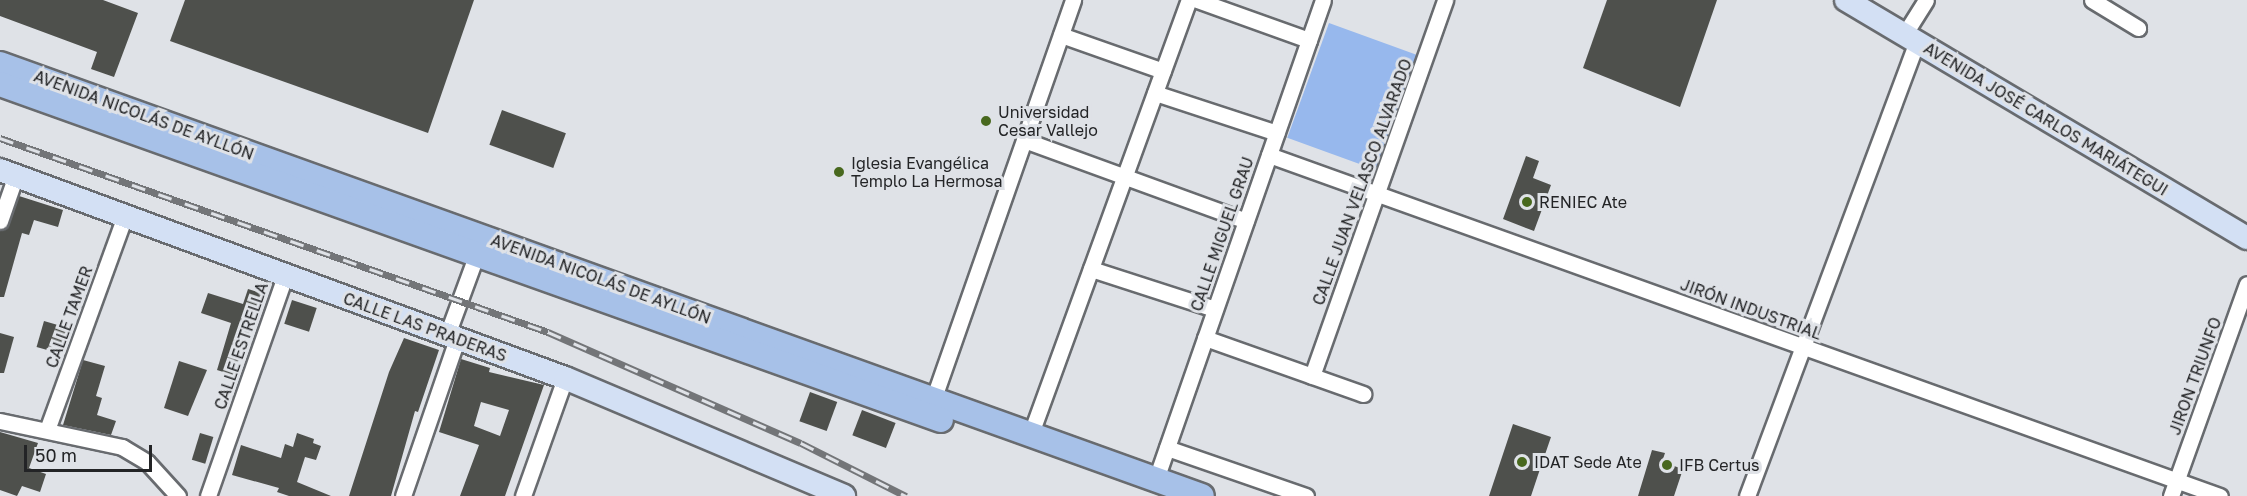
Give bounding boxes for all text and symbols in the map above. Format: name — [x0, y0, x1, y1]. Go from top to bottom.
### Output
street label: AVENIDA JOSÉ CARLOS MARIÁTEGUI — [1920, 38, 2172, 200]
street label: CALLE JUAN VELASCO ALVARADO — [1308, 56, 1416, 308]
street label: AVENIDA NICOLÁS DE AYLLÓN — [31, 66, 257, 164]
place label: Universidad Cesar Vallejo — [998, 102, 1098, 140]
marker: Universidad Cesar Vallejo — [979, 114, 993, 128]
place label: Iglesia Evangélica Templo La Hermosa — [851, 153, 1003, 191]
street label: CALLE MIGUEL GRAU — [1187, 154, 1257, 314]
marker: Iglesia Evangélica Templo La Hermosa — [832, 165, 846, 179]
place label: RENIEC Ate — [1539, 192, 1627, 212]
marker: RENIEC Ate — [1520, 195, 1534, 209]
street label: AVENIDA NICOLÁS DE AYLLÓN — [488, 230, 714, 328]
street label: CALLE TAMER — [42, 263, 96, 371]
street label: JIRÓN INDUSTRIAL — [1678, 275, 1824, 343]
street label: CALLE ESTRELLA — [210, 280, 272, 412]
street label: CALLE LAS PRADERAS — [341, 288, 509, 366]
street label: JIRON TRIUNFO — [2165, 315, 2225, 437]
scale bar — [27, 433, 154, 471]
text: 50 m — [35, 444, 77, 466]
place label: IDAT Sede Ate — [1534, 452, 1642, 472]
marker: IDAT Sede Ate — [1515, 455, 1529, 469]
place label: IFB Certus — [1679, 455, 1760, 475]
marker: IFB Certus — [1660, 458, 1674, 472]

